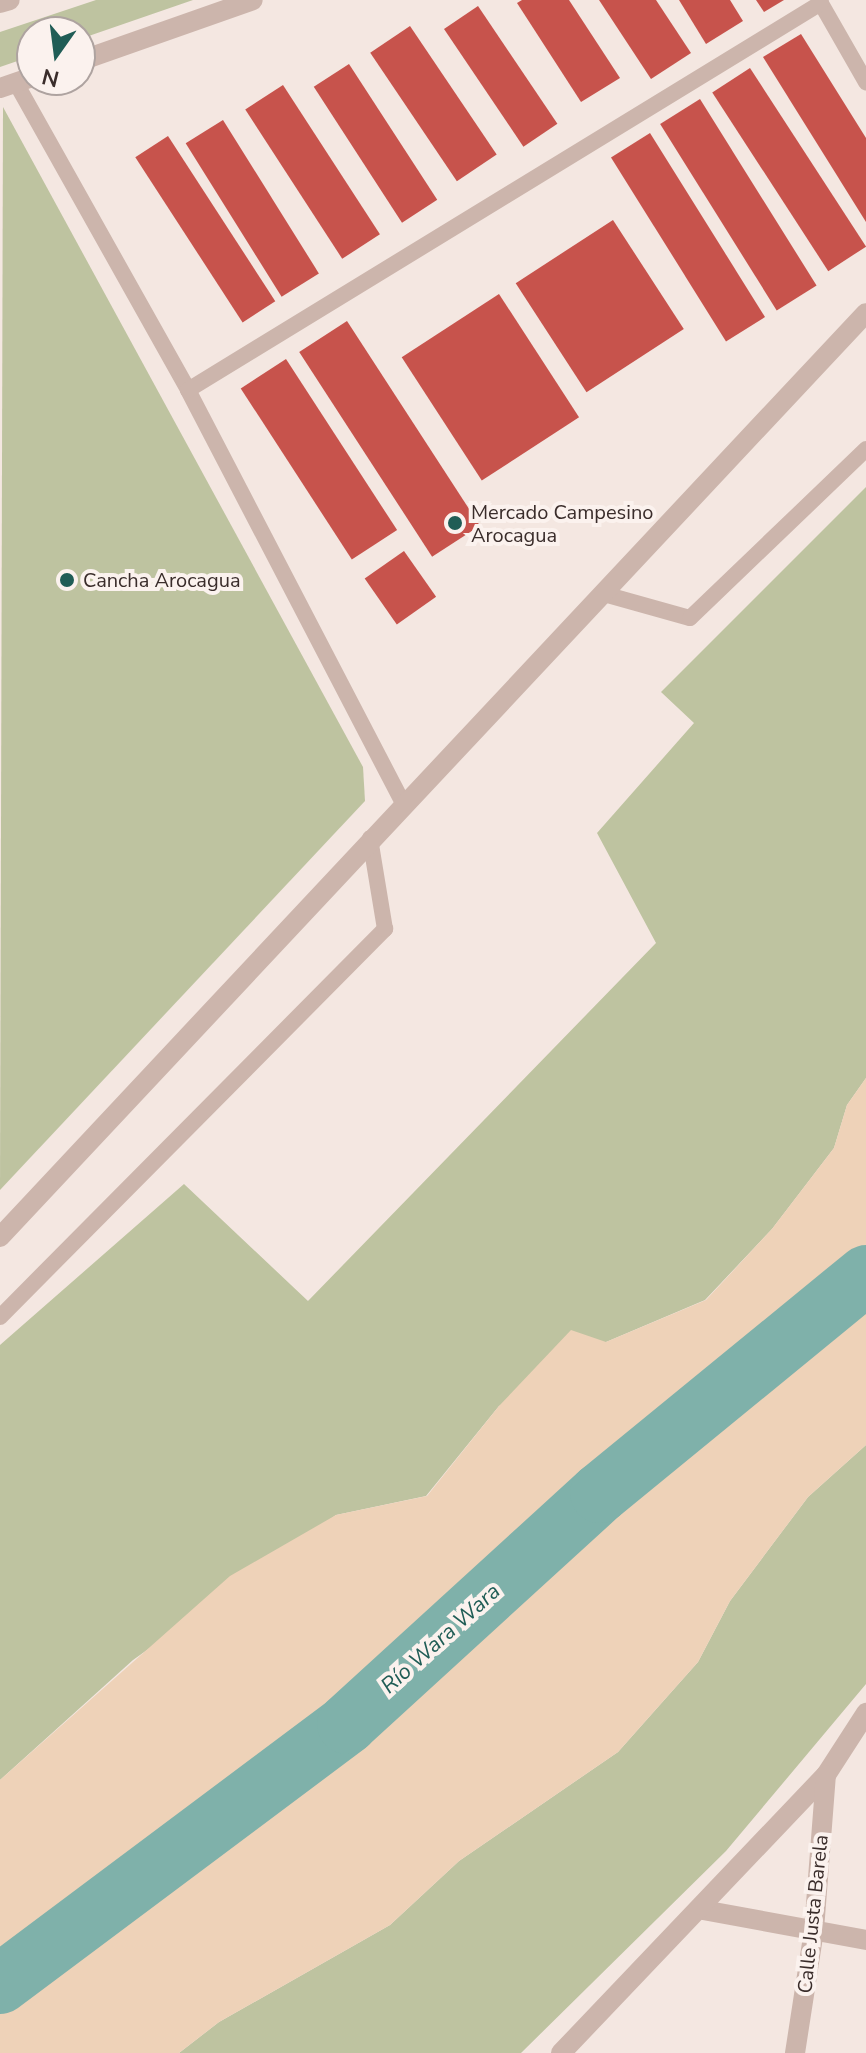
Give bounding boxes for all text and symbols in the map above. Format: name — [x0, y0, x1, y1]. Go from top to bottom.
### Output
north arrow — [16, 16, 96, 96]
text: N — [39, 61, 62, 94]
place label: Mercado Campesino Arocagua — [471, 500, 653, 547]
marker: Mercado Campesino Arocagua — [446, 514, 464, 532]
place label: Cancha Arocagua — [83, 568, 241, 592]
marker: Cancha Arocagua — [58, 571, 76, 589]
water label: Río Wara Wara — [376, 1579, 506, 1699]
street label: Calle Justa Barela — [793, 1833, 833, 1995]

